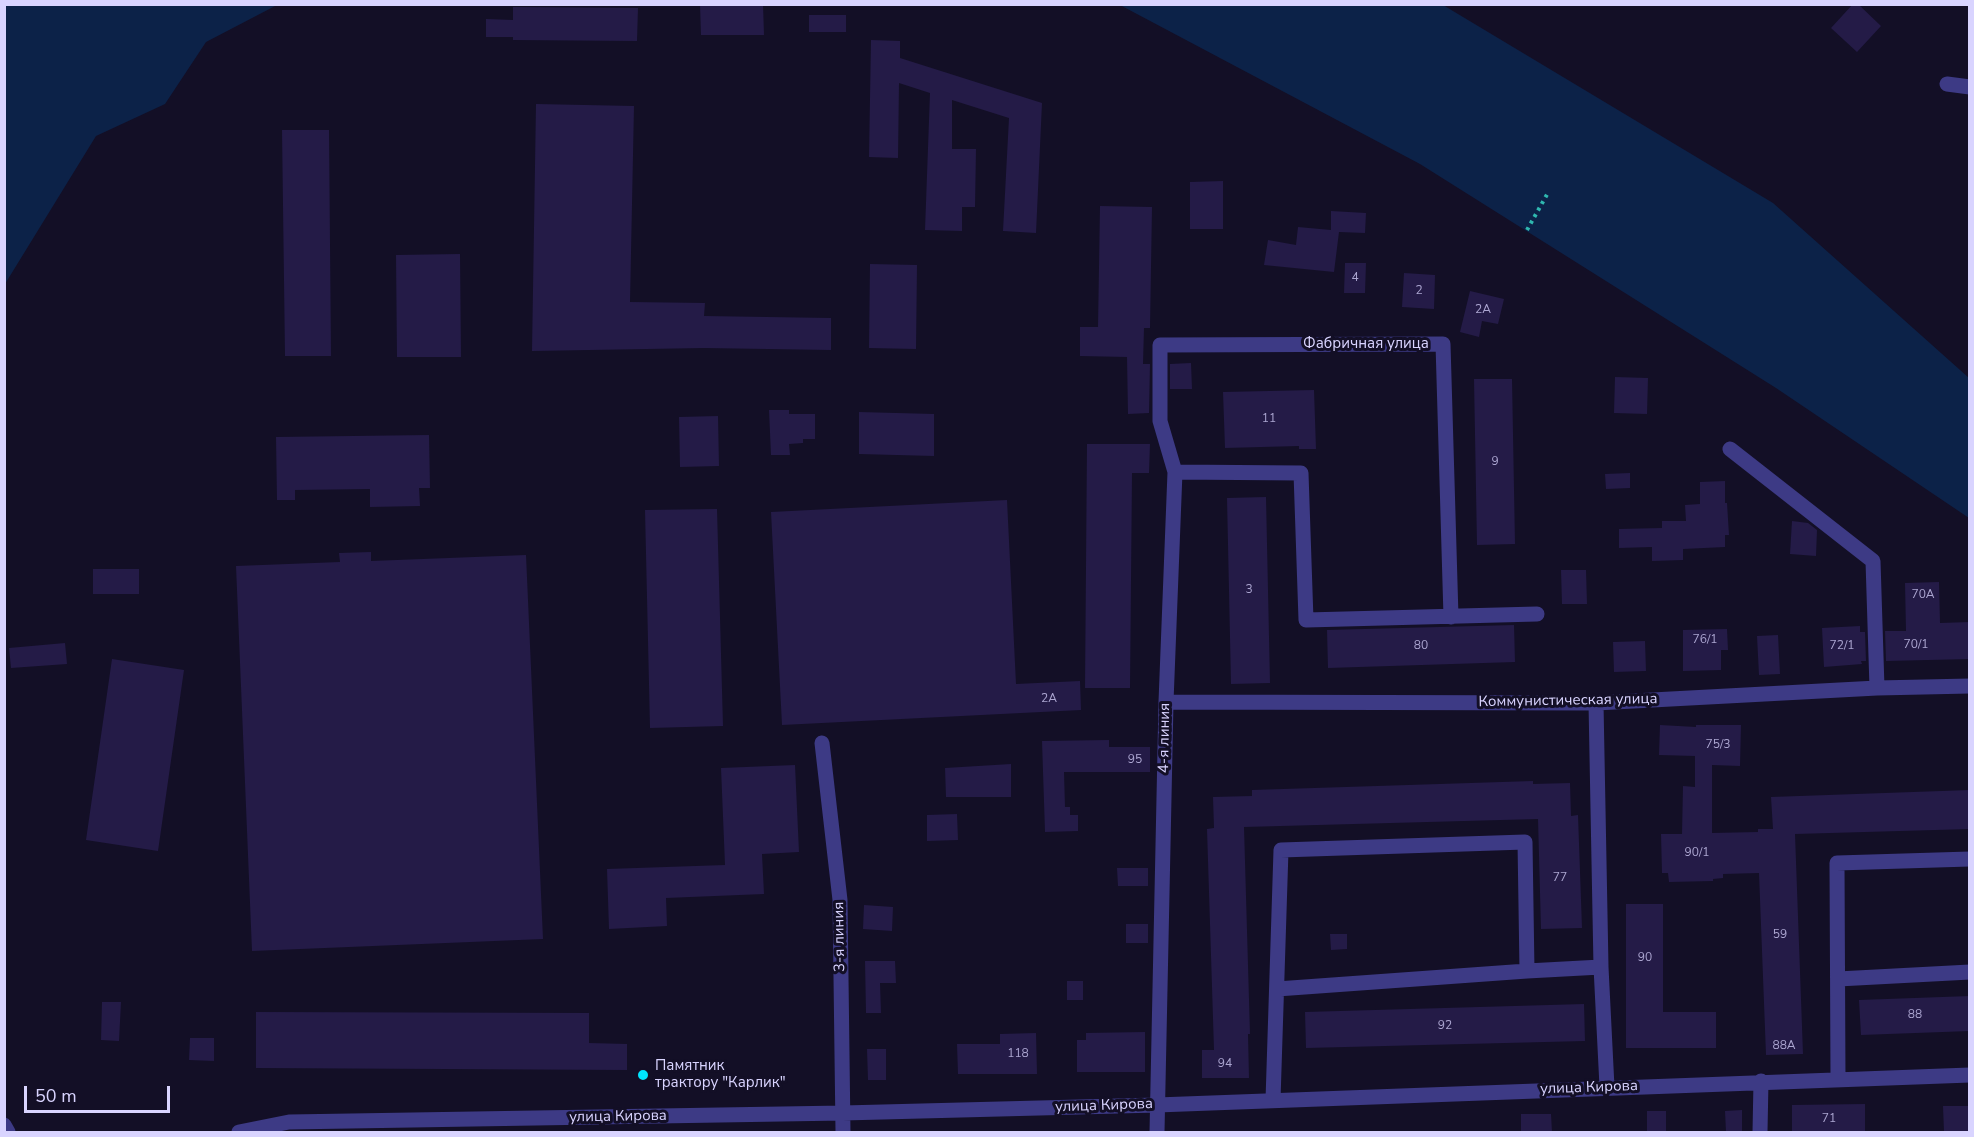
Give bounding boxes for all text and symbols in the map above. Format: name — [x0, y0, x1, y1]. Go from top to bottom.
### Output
house number: 4 — [1351, 271, 1359, 285]
house number: 2 — [1415, 284, 1423, 298]
house number: 2А — [1475, 303, 1491, 317]
street label: Фабричная улица — [1303, 335, 1429, 353]
house number: 11 — [1262, 412, 1276, 426]
house number: 9 — [1491, 455, 1499, 469]
house number: 3 — [1245, 583, 1253, 597]
house number: 70А — [1911, 588, 1935, 602]
house number: 76/1 — [1693, 633, 1717, 647]
house number: 70/1 — [1904, 638, 1928, 652]
house number: 80 — [1414, 639, 1428, 653]
house number: 72/1 — [1830, 639, 1854, 653]
street label: Коммунистическая улица — [1478, 690, 1658, 712]
house number: 2А — [1041, 692, 1057, 706]
street label: 4-я линия — [1155, 703, 1175, 773]
house number: 75/3 — [1706, 738, 1730, 752]
house number: 95 — [1128, 753, 1142, 767]
house number: 90/1 — [1685, 846, 1709, 860]
house number: 77 — [1553, 871, 1567, 885]
street label: 3-я линия — [830, 902, 850, 972]
house number: 59 — [1773, 928, 1787, 942]
house number: 90 — [1638, 951, 1652, 965]
house number: 88 — [1908, 1008, 1922, 1022]
house number: 92 — [1438, 1019, 1452, 1033]
house number: 88А — [1772, 1039, 1796, 1053]
house number: 118 — [1007, 1047, 1029, 1061]
place label: Памятник трактору "Карлик" — [655, 1057, 786, 1092]
house number: 94 — [1218, 1057, 1232, 1071]
marker: Памятник трактору "Карлик" — [636, 1068, 650, 1082]
scale bar — [27, 1074, 172, 1112]
street label: улица Кирова — [1540, 1077, 1638, 1099]
text: 50 m — [35, 1084, 77, 1108]
street label: улица Кирова — [1055, 1095, 1153, 1117]
street label: улица Кирова — [569, 1107, 667, 1127]
house number: 71 — [1822, 1112, 1836, 1126]

